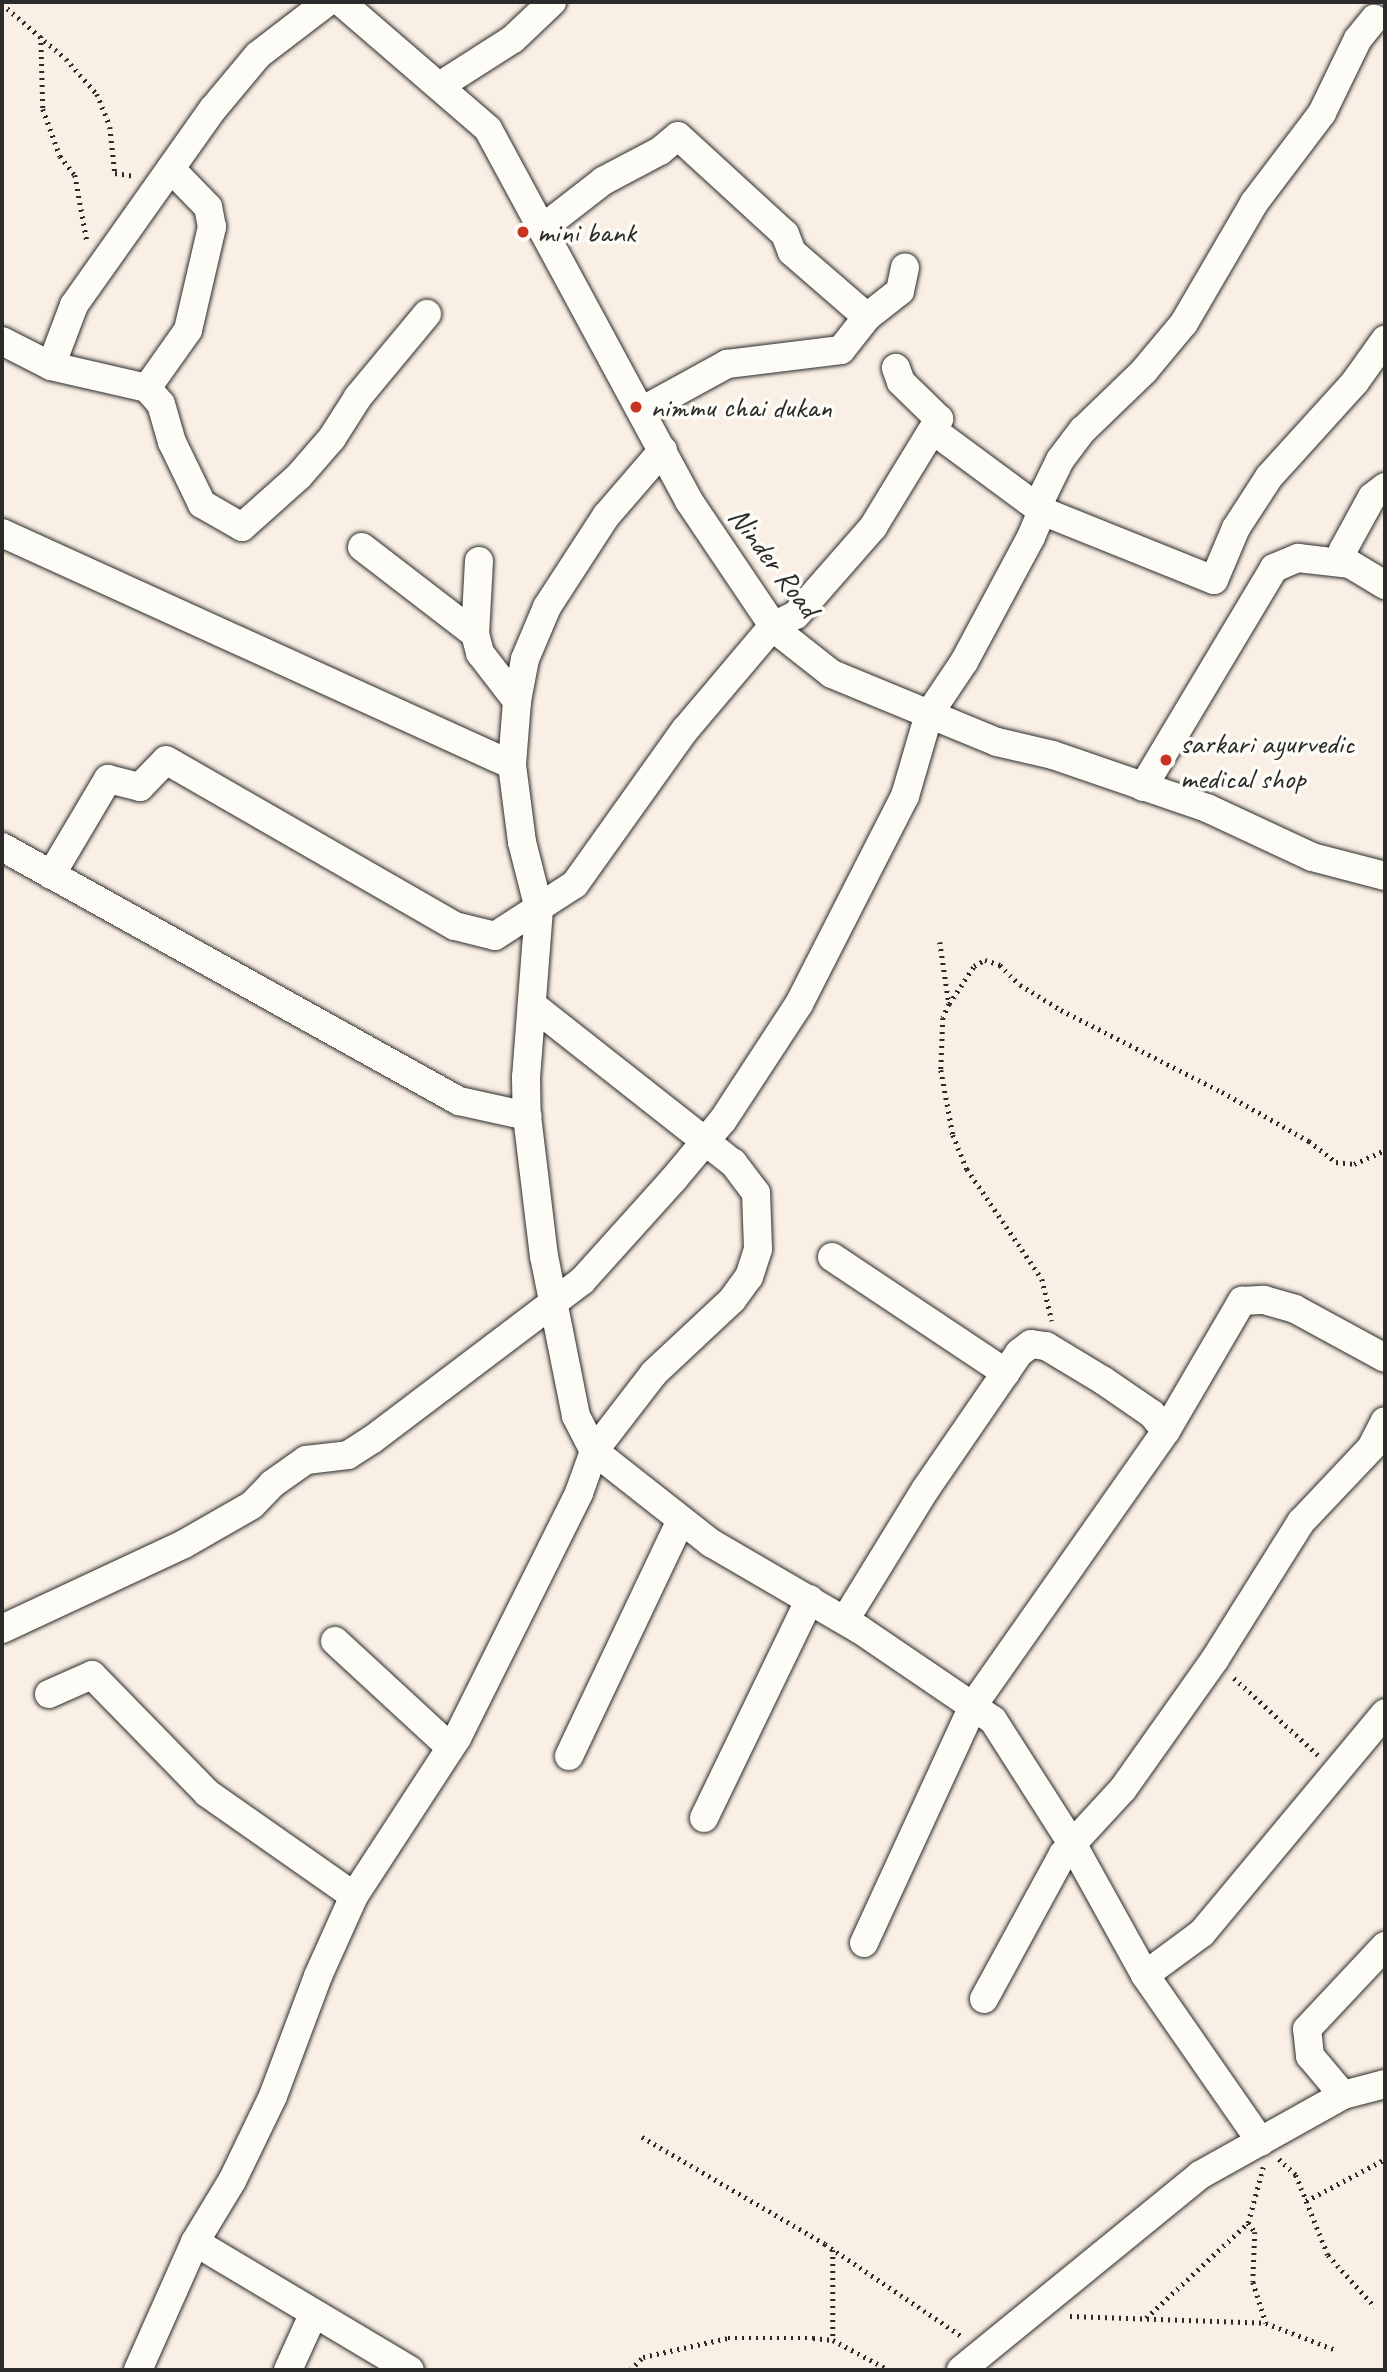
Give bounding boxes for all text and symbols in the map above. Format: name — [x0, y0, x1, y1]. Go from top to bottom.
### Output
place label: mini bank — [537, 214, 636, 250]
marker: mini bank — [515, 224, 531, 240]
place label: nimmu chai dukan — [650, 389, 832, 425]
marker: nimmu chai dukan — [628, 399, 644, 415]
street label: Ninder Road — [721, 500, 827, 624]
place label: sarkari ayurvedic medical shop — [1180, 725, 1353, 796]
marker: sarkari ayurvedic medical shop — [1158, 752, 1174, 768]

